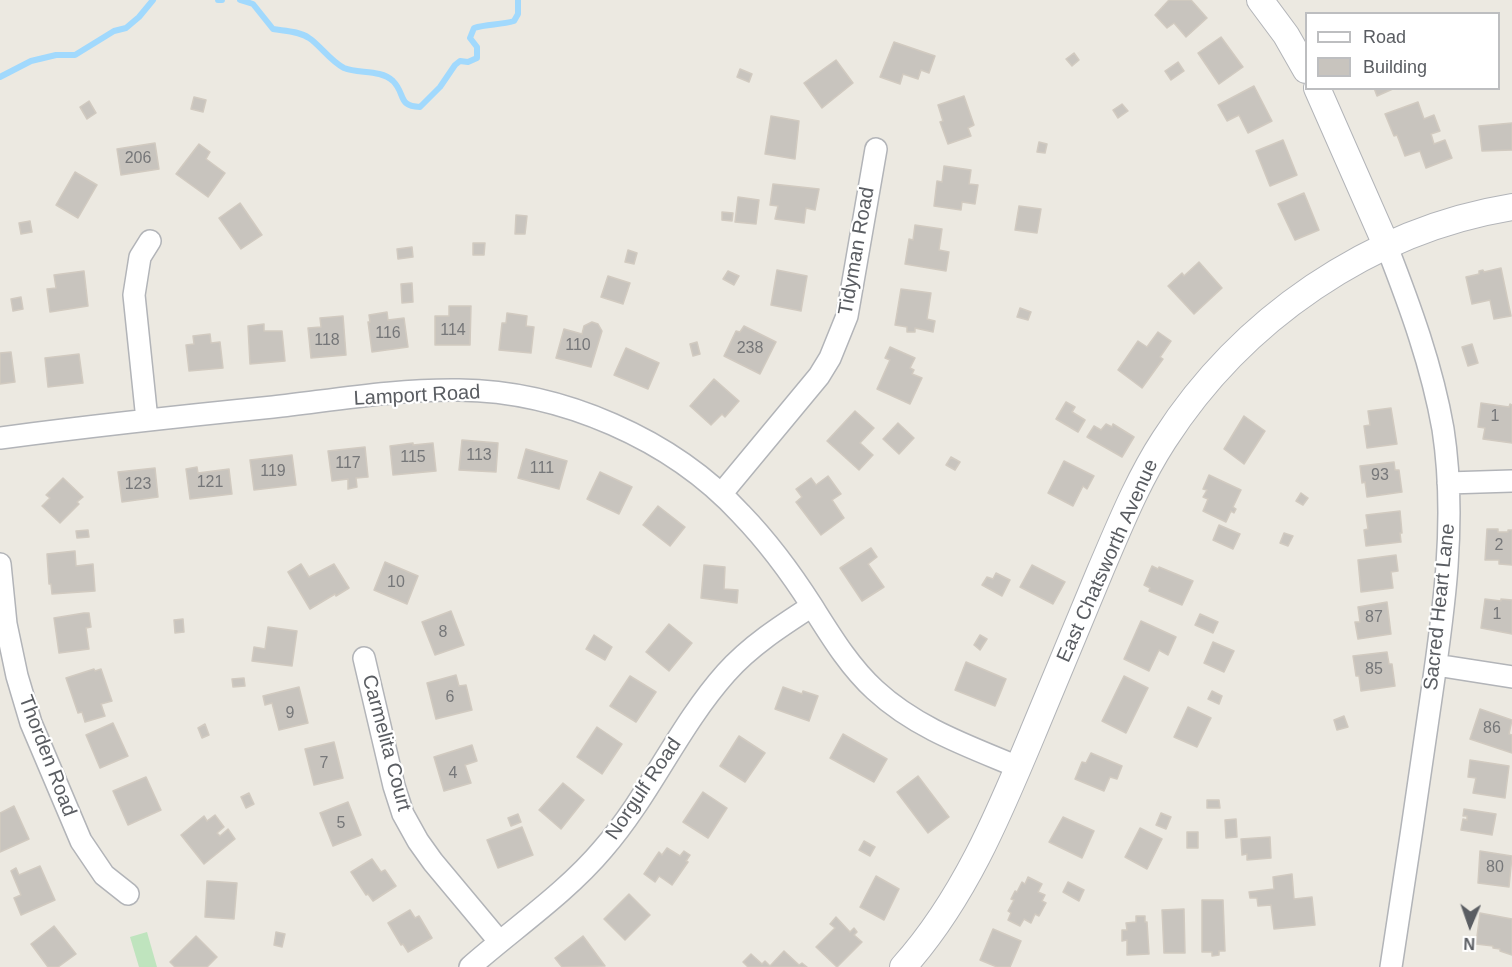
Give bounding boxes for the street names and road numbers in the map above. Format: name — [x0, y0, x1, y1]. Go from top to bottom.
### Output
street label: Tidyman Road — [834, 185, 880, 317]
street label: Lamport Road — [353, 381, 481, 411]
street label: East Chatsworth Avenue — [1052, 456, 1164, 666]
street label: Sacred Heart Lane — [1419, 522, 1461, 692]
street label: Carmelita Court — [356, 672, 416, 814]
street label: Thorden Road — [13, 692, 81, 820]
street label: Norgulf Road — [601, 733, 687, 845]

